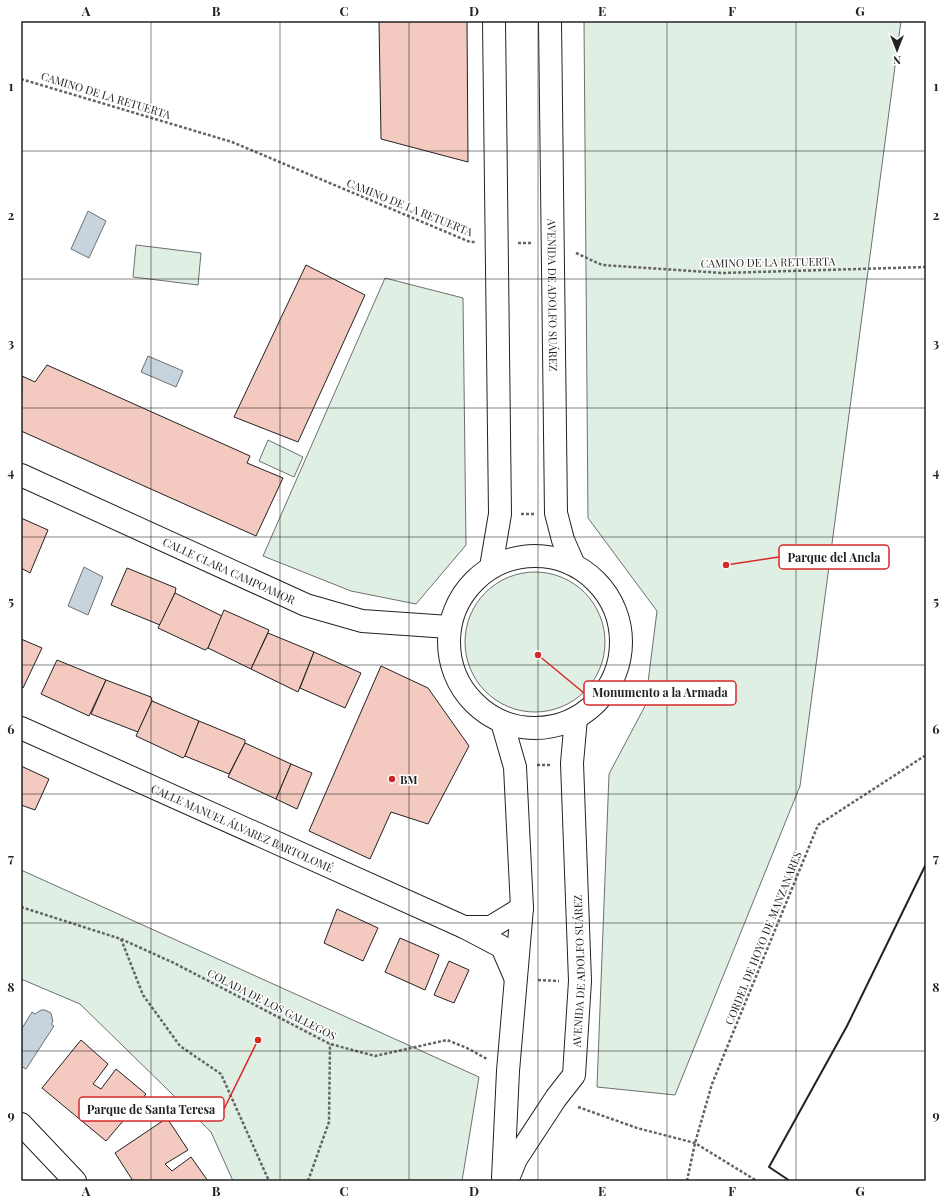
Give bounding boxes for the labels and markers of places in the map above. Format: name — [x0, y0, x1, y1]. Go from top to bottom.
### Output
callout: Parque del Ancla — [779, 545, 889, 569]
callout: Monumento a la Armada — [584, 681, 736, 705]
place label: BM — [400, 772, 418, 787]
marker: BM — [387, 774, 397, 784]
callout: Parque de Santa Teresa — [79, 1097, 224, 1121]

